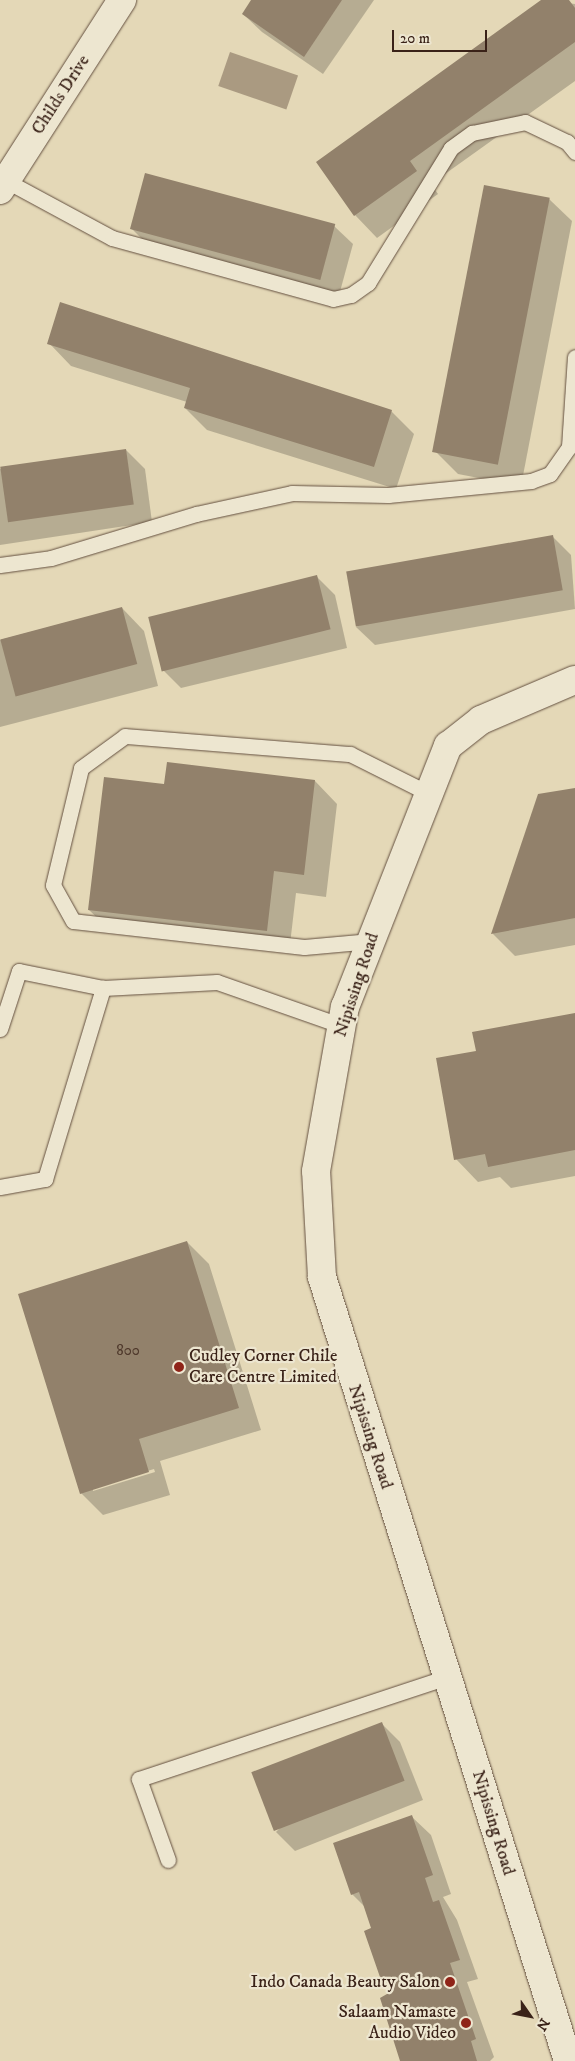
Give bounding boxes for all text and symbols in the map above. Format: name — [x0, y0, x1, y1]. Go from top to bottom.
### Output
scale bar — [395, 20, 490, 52]
text: 20 m — [400, 29, 430, 48]
street label: Childs Drive — [27, 51, 95, 139]
street label: Nipissing Road — [330, 930, 384, 1040]
house number: 800 — [116, 1342, 140, 1360]
place label: Cudley Corner Chile Care Centre Limited — [189, 1346, 337, 1388]
marker: Cudley Corner Chile Care Centre Limited — [173, 1361, 185, 1373]
street label: Nipissing Road — [343, 1382, 397, 1492]
street label: Nipissing Road — [467, 1768, 519, 1878]
place label: Indo Canada Beauty Salon — [251, 1971, 440, 1993]
marker: Indo Canada Beauty Salon — [444, 1976, 456, 1988]
north arrow — [505, 1991, 555, 2041]
place label: Salaam Namaste Audio Video — [338, 2002, 456, 2045]
text: N — [532, 2014, 553, 2034]
marker: Salaam Namaste Audio Video — [460, 2017, 472, 2029]

